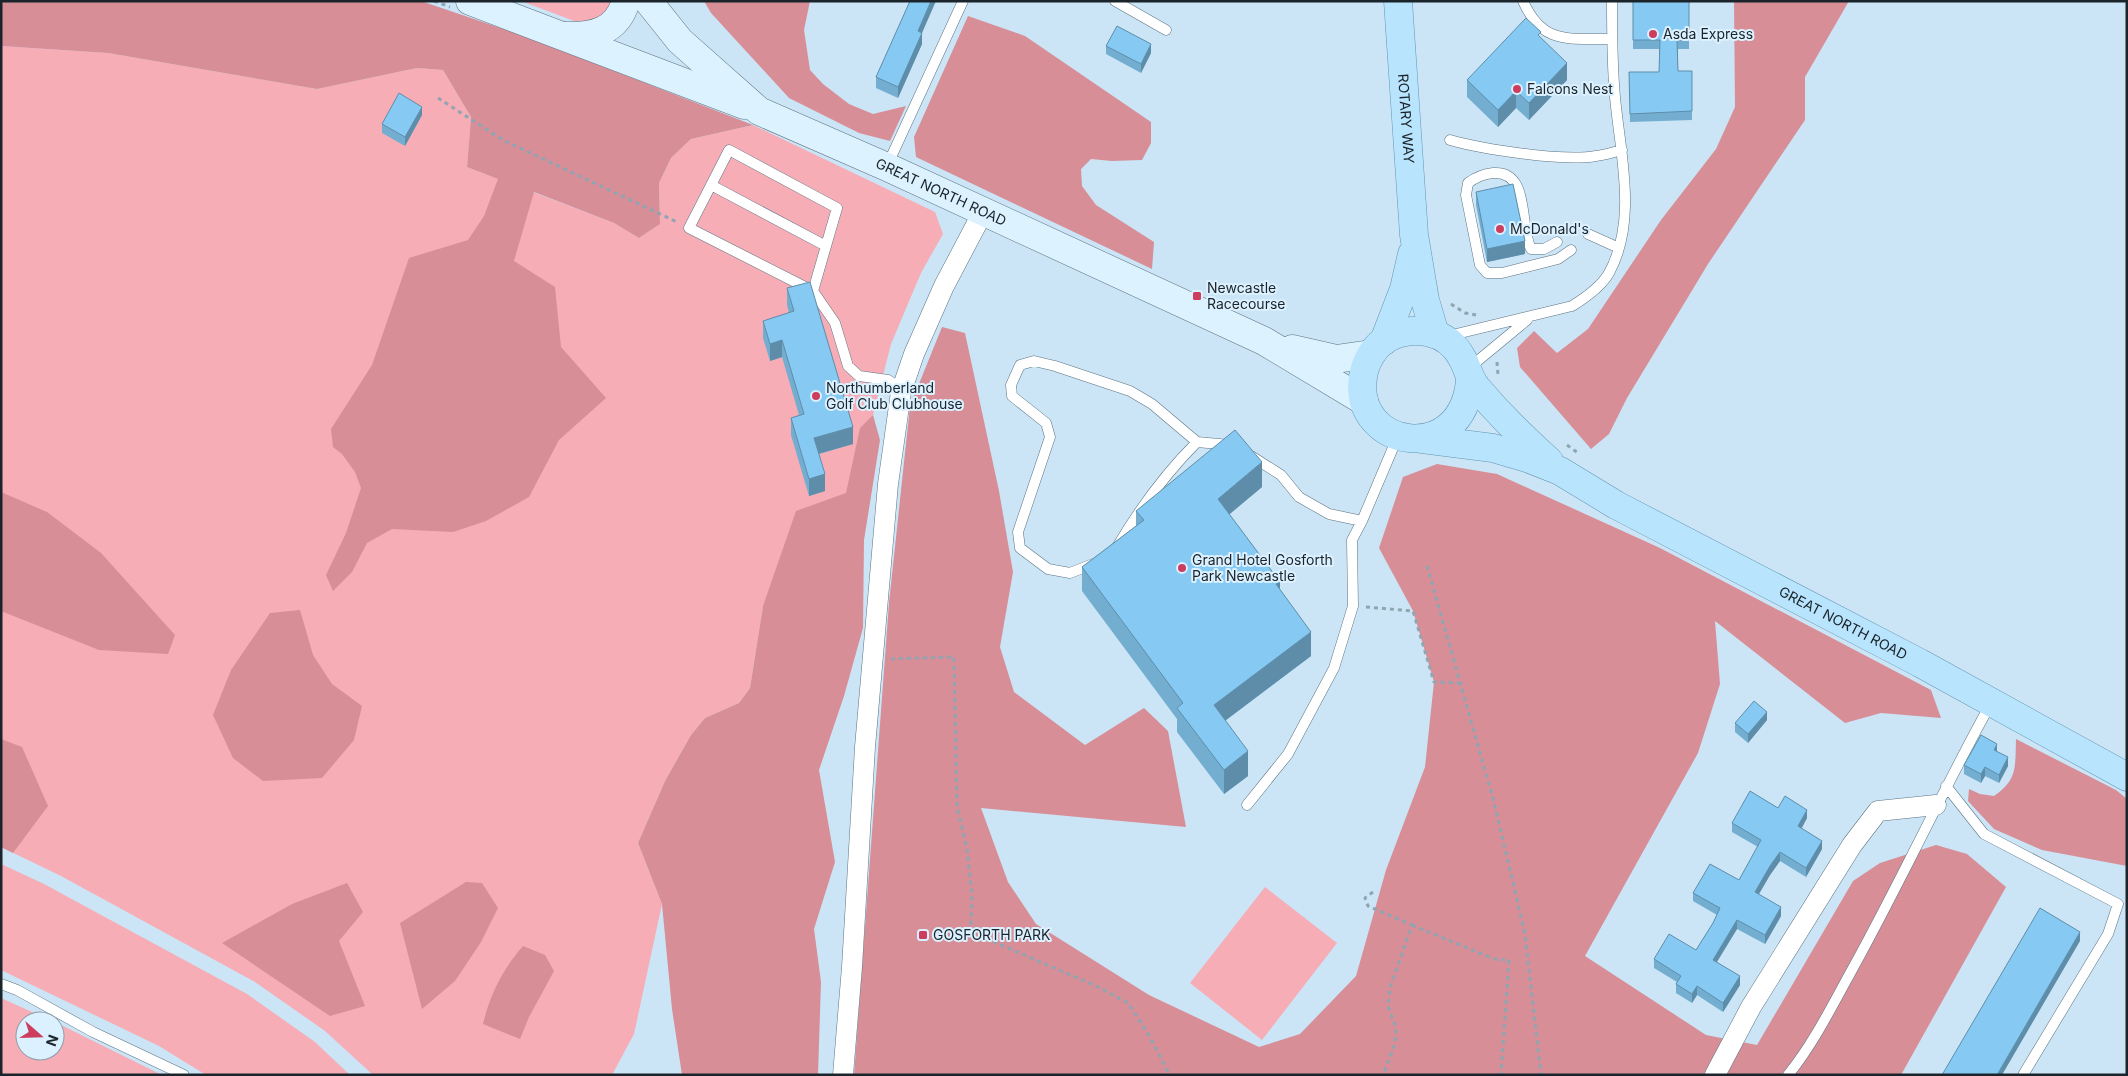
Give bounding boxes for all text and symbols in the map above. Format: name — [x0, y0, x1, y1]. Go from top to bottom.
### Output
place label: Asda Express — [1663, 25, 1753, 42]
marker: Asda Express — [1647, 28, 1659, 40]
street label: ROTARY WAY — [1395, 73, 1418, 165]
place label: Falcons Nest — [1527, 80, 1613, 97]
marker: Falcons Nest — [1511, 83, 1523, 95]
street label: GREAT NORTH ROAD — [873, 154, 1009, 229]
place label: McDonald's — [1510, 220, 1589, 237]
marker: McDonald's — [1494, 223, 1506, 235]
place label: Newcastle Racecourse — [1207, 279, 1285, 312]
marker: Newcastle Racecourse — [1191, 290, 1203, 302]
place label: Northumberland Golf Club Clubhouse — [826, 379, 963, 412]
marker: Northumberland Golf Club Clubhouse — [810, 390, 822, 402]
place label: Grand Hotel Gosforth Park Newcastle — [1192, 551, 1333, 584]
marker: Grand Hotel Gosforth Park Newcastle — [1176, 562, 1188, 574]
street label: GREAT NORTH ROAD — [1776, 582, 1910, 663]
place label: GOSFORTH PARK — [933, 926, 1051, 943]
marker: GOSFORTH PARK — [917, 929, 929, 941]
north arrow — [15, 1011, 65, 1061]
text: N — [43, 1033, 62, 1049]

